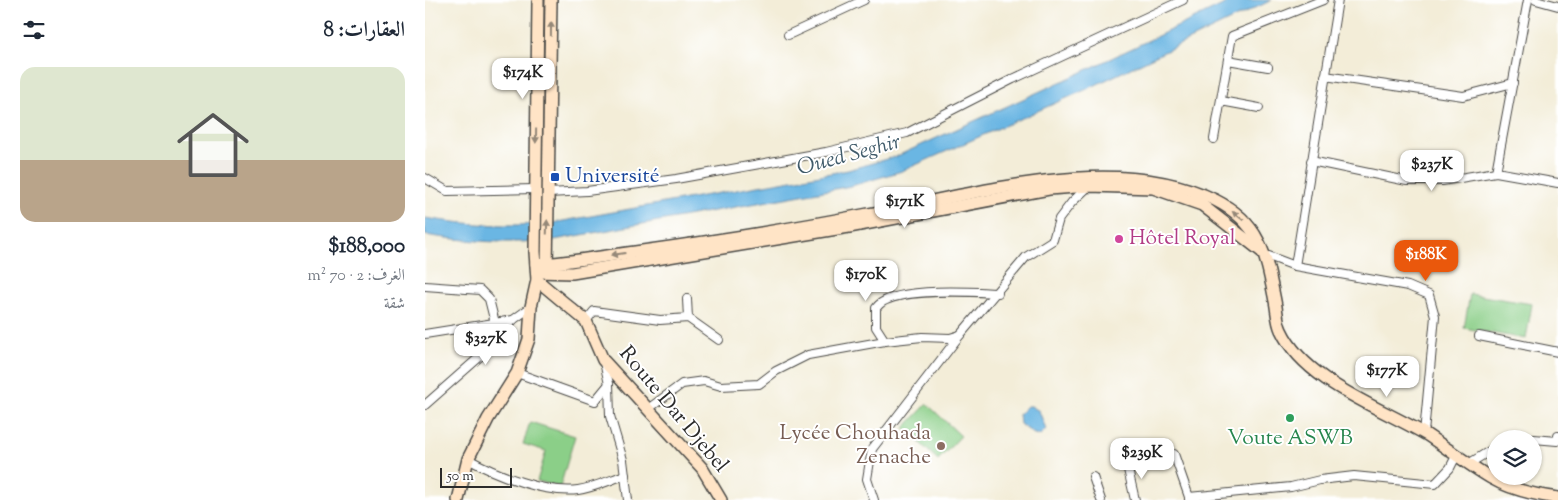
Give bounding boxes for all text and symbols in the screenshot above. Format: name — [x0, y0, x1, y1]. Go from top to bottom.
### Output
icon: filters — [20, 16, 48, 44]
text: العقارات: 8 — [324, 16, 405, 46]
one-way arrow — [547, 21, 555, 37]
pin: $174K — [488, 58, 558, 100]
text: $174K — [503, 62, 543, 85]
icon: home — [168, 100, 258, 190]
water label: Oued Seghir — [794, 127, 905, 185]
one-way arrow — [532, 128, 540, 144]
pin: $237K — [1397, 150, 1467, 192]
text: $237K — [1411, 154, 1453, 177]
place label: Université — [565, 162, 660, 192]
marker: Université — [549, 171, 561, 183]
pin: $171K — [870, 186, 940, 229]
text: $171K — [885, 191, 925, 214]
one-way arrow — [1231, 211, 1244, 222]
one-way arrow — [543, 219, 551, 235]
place label: Hôtel Royal — [1129, 224, 1236, 254]
text: $188,000 — [328, 232, 405, 262]
marker: Hôtel Royal — [1113, 233, 1125, 245]
pin: $188K — [1391, 240, 1461, 282]
text: $188K — [1405, 244, 1447, 267]
one-way arrow — [609, 250, 625, 258]
pin: $170K — [831, 260, 901, 302]
text: $170K — [845, 264, 887, 287]
text: الغرف: 2 · 70 m² — [307, 265, 405, 288]
text: شقة — [384, 293, 405, 316]
pin: $327K — [451, 324, 521, 366]
text: $327K — [465, 328, 507, 351]
street label: Route Dar Djebel — [611, 340, 735, 480]
pin: $177K — [1352, 356, 1422, 398]
text: $177K — [1366, 360, 1408, 383]
marker: Voute ASWB — [1284, 412, 1296, 424]
place label: Lycée Chouhada Zenache — [779, 419, 931, 473]
place label: Voute ASWB — [1227, 424, 1353, 454]
map controls — [1487, 430, 1542, 485]
button: layers — [1487, 430, 1542, 485]
pin: $239K — [1107, 438, 1177, 480]
marker: Lycée Chouhada Zenache — [935, 440, 947, 452]
text: $239K — [1121, 442, 1163, 465]
scale bar — [440, 465, 513, 488]
text: 50 m — [447, 467, 474, 487]

